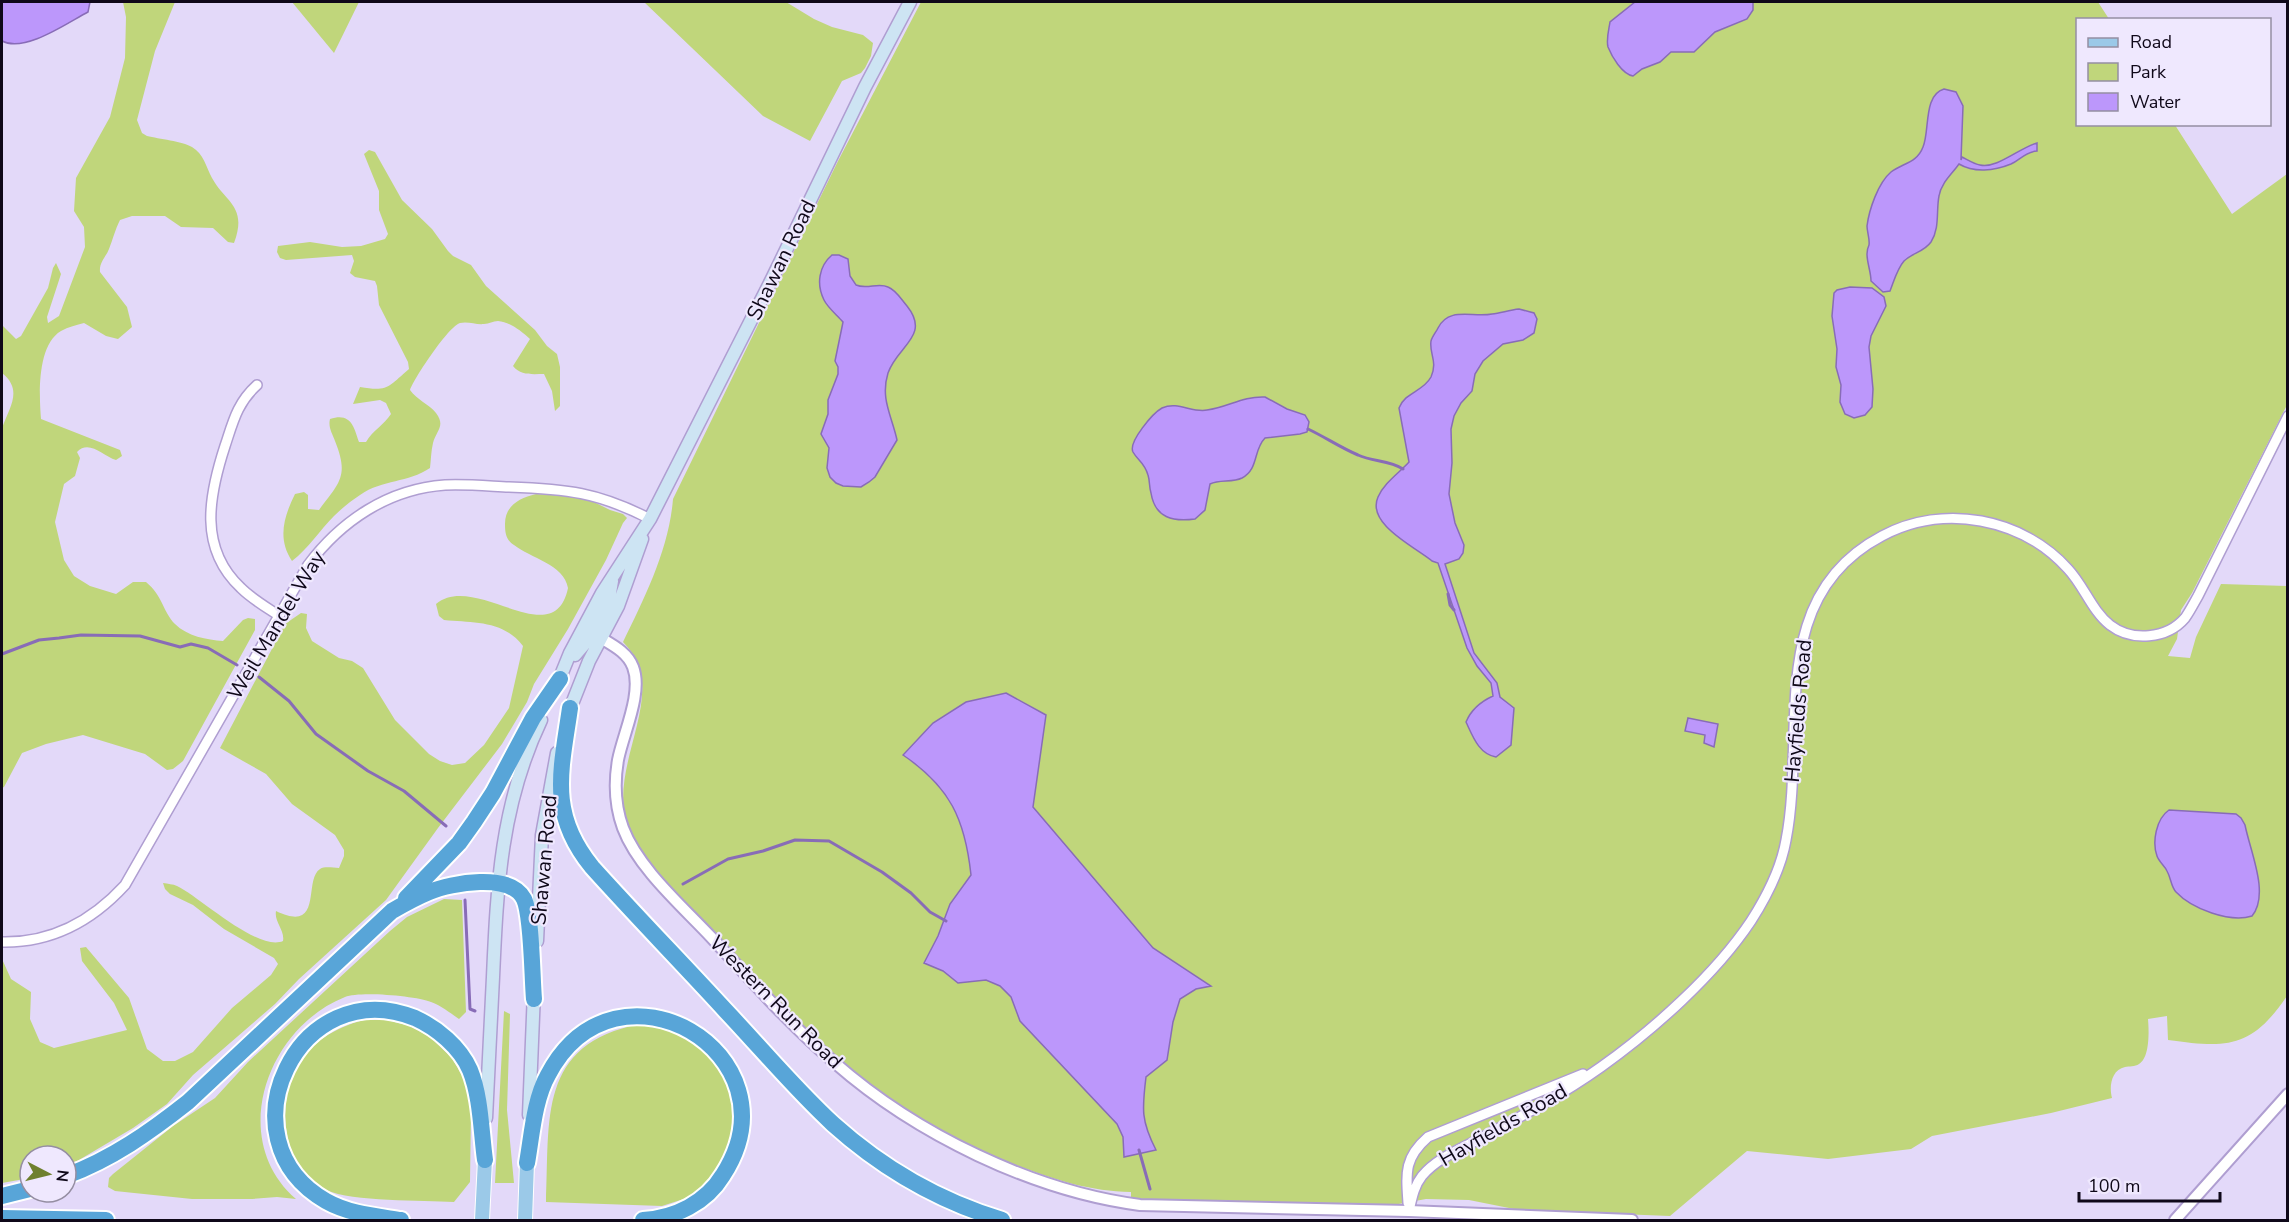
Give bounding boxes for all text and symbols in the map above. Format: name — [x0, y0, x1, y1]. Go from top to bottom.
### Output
legend — [2076, 18, 2271, 126]
text: Road — [2130, 30, 2172, 54]
text: Park — [2130, 60, 2167, 84]
text: Water — [2130, 90, 2181, 114]
street label: Shawan Road — [740, 195, 822, 325]
street label: Weil Mandel Way — [220, 545, 332, 705]
street label: Hayfields Road — [1778, 638, 1818, 784]
street label: Shawan Road — [524, 794, 564, 926]
street label: Western Run Road — [703, 929, 849, 1075]
street label: Hayfields Road — [1434, 1077, 1572, 1173]
north arrow — [18, 1144, 78, 1204]
scale bar — [2079, 1165, 2220, 1203]
text: N — [50, 1168, 74, 1183]
text: 100 m — [2088, 1174, 2140, 1198]

